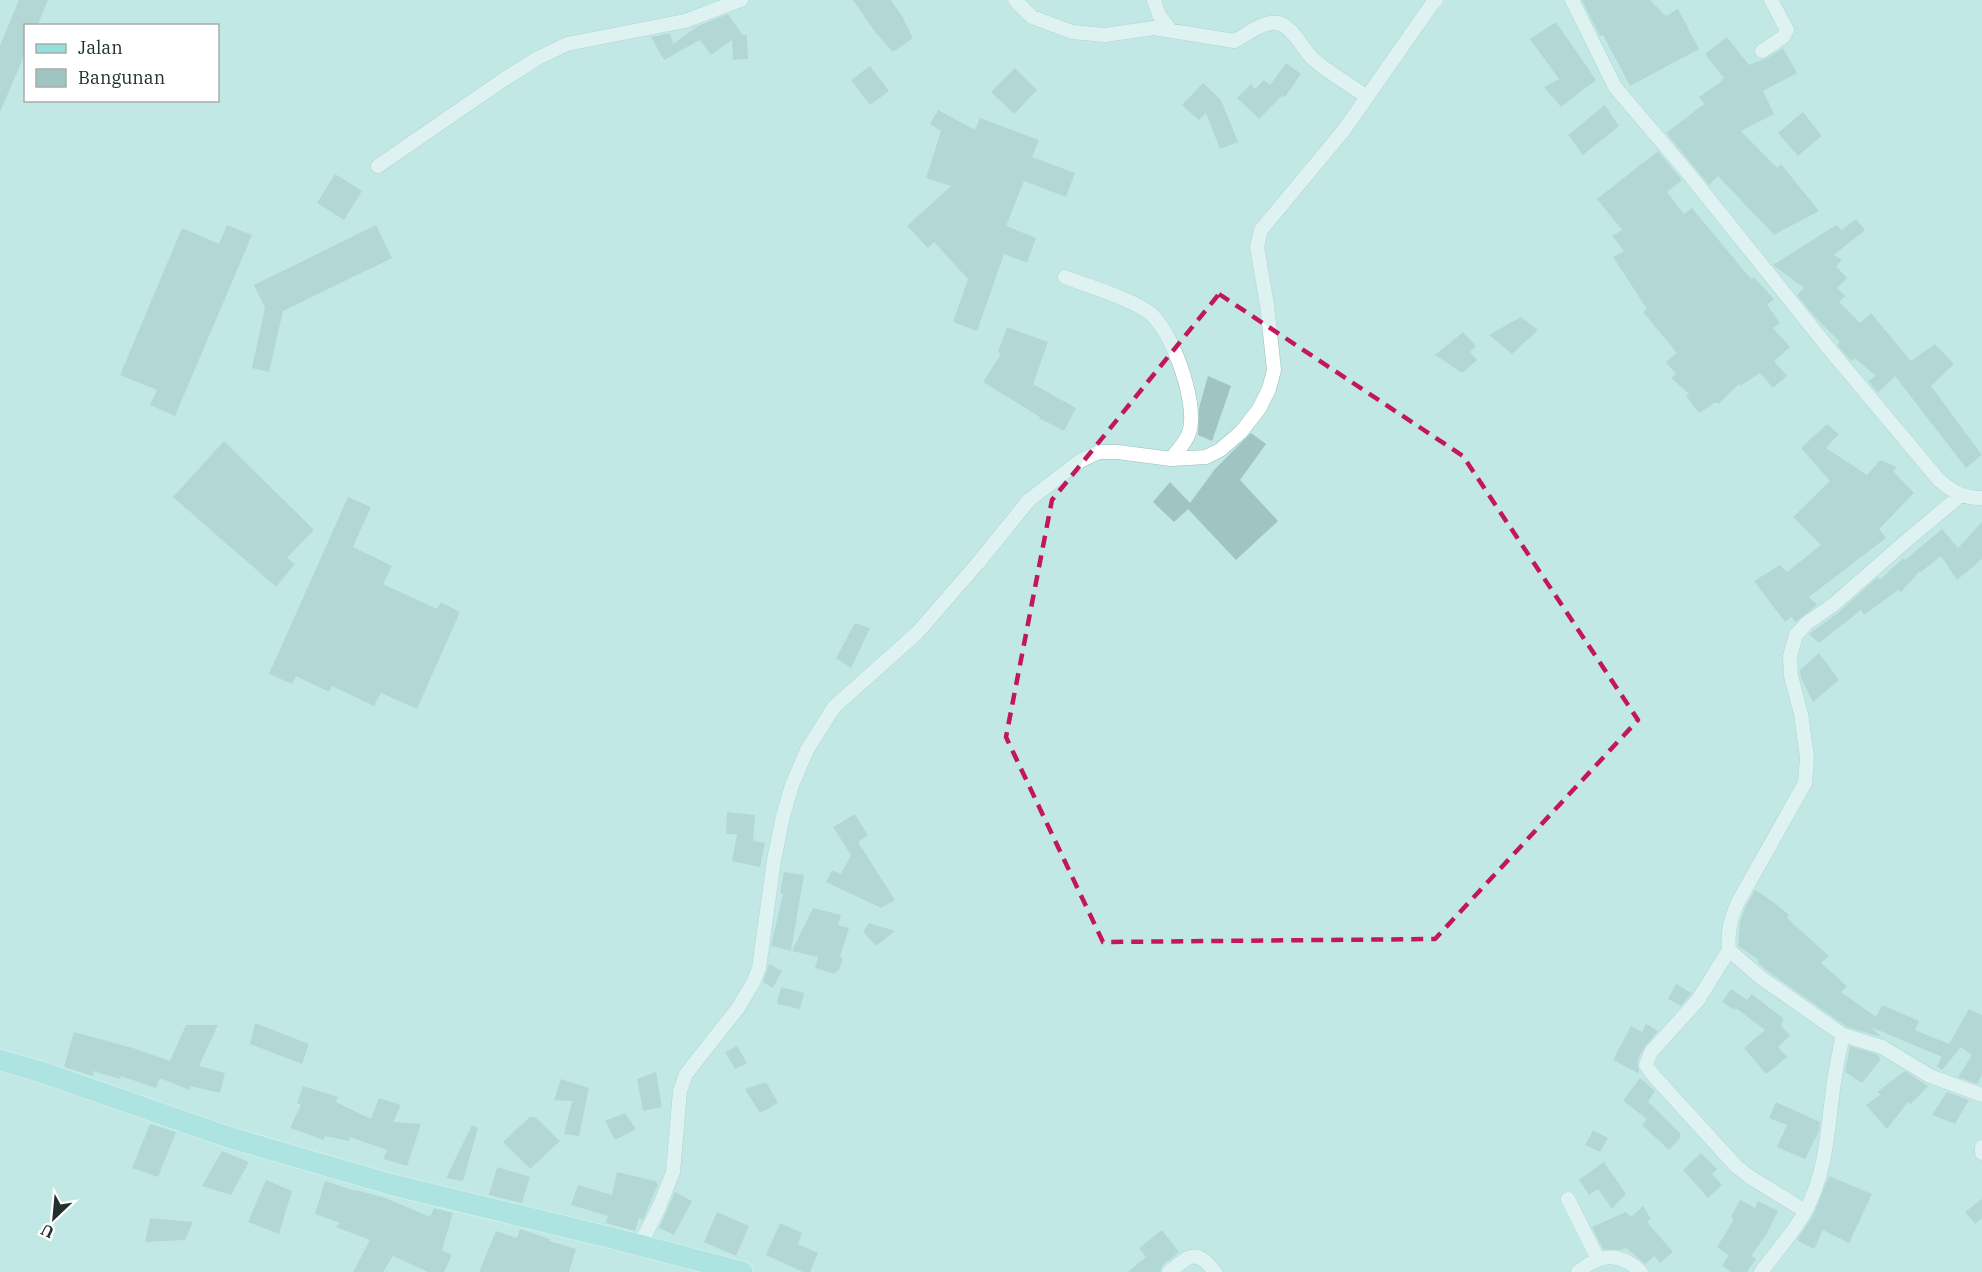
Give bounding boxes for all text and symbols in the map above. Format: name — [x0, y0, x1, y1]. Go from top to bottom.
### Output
legend — [24, 24, 219, 102]
text: Jalan — [78, 36, 123, 59]
text: Bangunan — [78, 66, 165, 89]
north arrow — [24, 1188, 84, 1248]
text: U — [38, 1220, 57, 1243]

